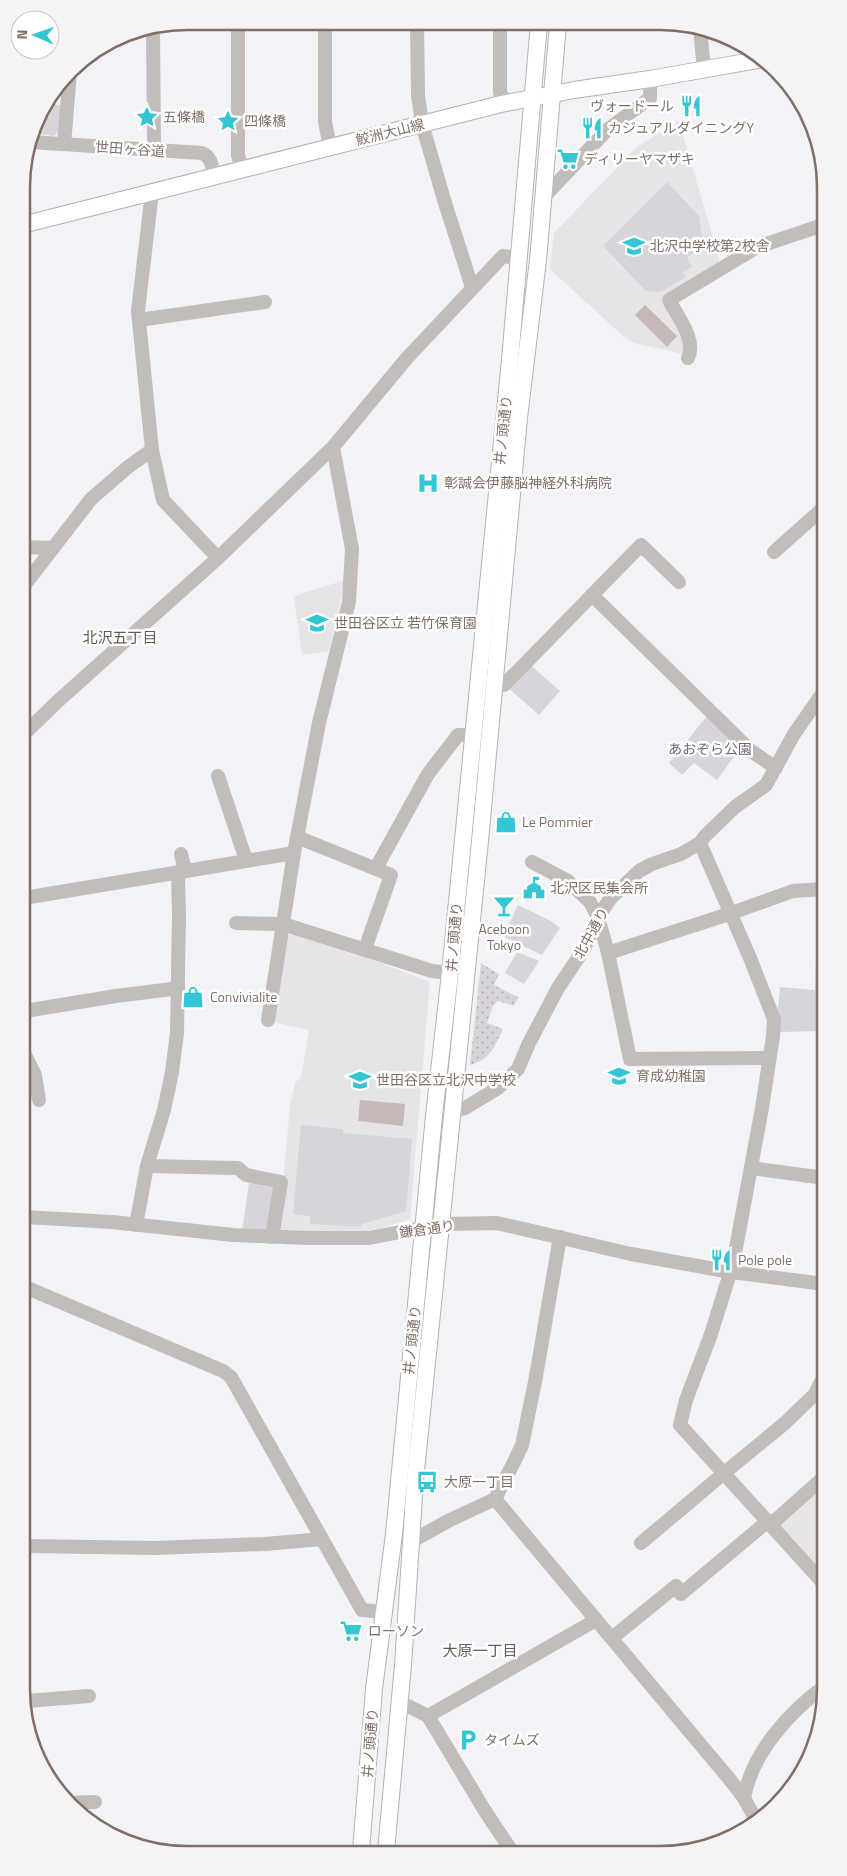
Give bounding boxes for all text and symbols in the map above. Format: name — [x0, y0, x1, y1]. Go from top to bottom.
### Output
north arrow — [10, 10, 60, 60]
text: N — [11, 29, 32, 40]
restaurant icon: ヴォードール — [678, 93, 704, 119]
place label: ヴォードール — [590, 95, 674, 116]
place icon: 五條橋 — [134, 104, 160, 130]
place label: 五條橋 — [163, 106, 205, 127]
place icon: 四條橋 — [215, 108, 241, 134]
place label: 四條橋 — [244, 110, 286, 131]
street label: 鮫洲大山線 — [353, 113, 426, 150]
restaurant icon: カジュアルダイニングY — [579, 115, 605, 141]
place label: カジュアルダイニングY — [608, 117, 755, 138]
street label: 世田ヶ谷道 — [94, 136, 166, 161]
supermarket icon: ディリーヤマザキ — [555, 146, 581, 172]
place label: ディリーヤマザキ — [584, 148, 695, 169]
school or university icon: 北沢中学校第2校舎 — [621, 233, 647, 259]
place label: 北沢中学校第2校舎 — [650, 235, 770, 256]
street label: 井ノ頭通り — [488, 394, 517, 466]
hospital icon: 彰誠会伊藤脳神経外科病院 — [415, 470, 441, 496]
place label: 彰誠会伊藤脳神経外科病院 — [444, 472, 612, 493]
school or university icon: 世田谷区立 若竹保育園 — [304, 610, 330, 636]
place label: 世田谷区立 若竹保育園 — [334, 612, 477, 633]
district label: 北沢五丁目 — [82, 626, 158, 649]
park label: あおぞら公園 — [668, 738, 752, 759]
shop icon: Le Pommier — [493, 809, 519, 835]
place label: Le Pommier — [522, 811, 593, 832]
public building icon: 北沢区民集会所 — [521, 875, 547, 901]
place label: 北沢区民集会所 — [550, 877, 648, 898]
bar icon: Aceboon Tokyo — [491, 893, 517, 919]
street label: 井ノ頭通り — [440, 901, 467, 973]
street label: 北中通り — [568, 903, 613, 962]
place label: Aceboon Tokyo — [478, 918, 530, 955]
shop icon: Convivialite — [180, 984, 206, 1010]
place label: Convivialite — [210, 986, 277, 1007]
school or university icon: 育成幼稚園 — [606, 1063, 632, 1089]
place label: 育成幼稚園 — [636, 1065, 706, 1086]
school or university icon: 世田谷区立北沢中学校 — [347, 1067, 373, 1093]
place label: 世田谷区立北沢中学校 — [376, 1069, 516, 1090]
street label: 鎌倉通り — [398, 1214, 456, 1243]
restaurant icon: Pole pole — [708, 1247, 734, 1273]
place label: Pole pole — [738, 1249, 792, 1270]
street label: 井ノ頭通り — [397, 1304, 426, 1376]
bus stop icon: 大原一丁目 — [414, 1469, 440, 1495]
place label: 大原一丁目 — [444, 1471, 514, 1492]
supermarket icon: ローソン — [338, 1618, 364, 1644]
place label: ローソン — [368, 1620, 424, 1641]
district label: 大原一丁目 — [442, 1639, 518, 1662]
street label: 井ノ頭通り — [356, 1707, 383, 1779]
parking icon: タイムズ — [455, 1727, 481, 1753]
place label: タイムズ — [484, 1729, 540, 1750]

